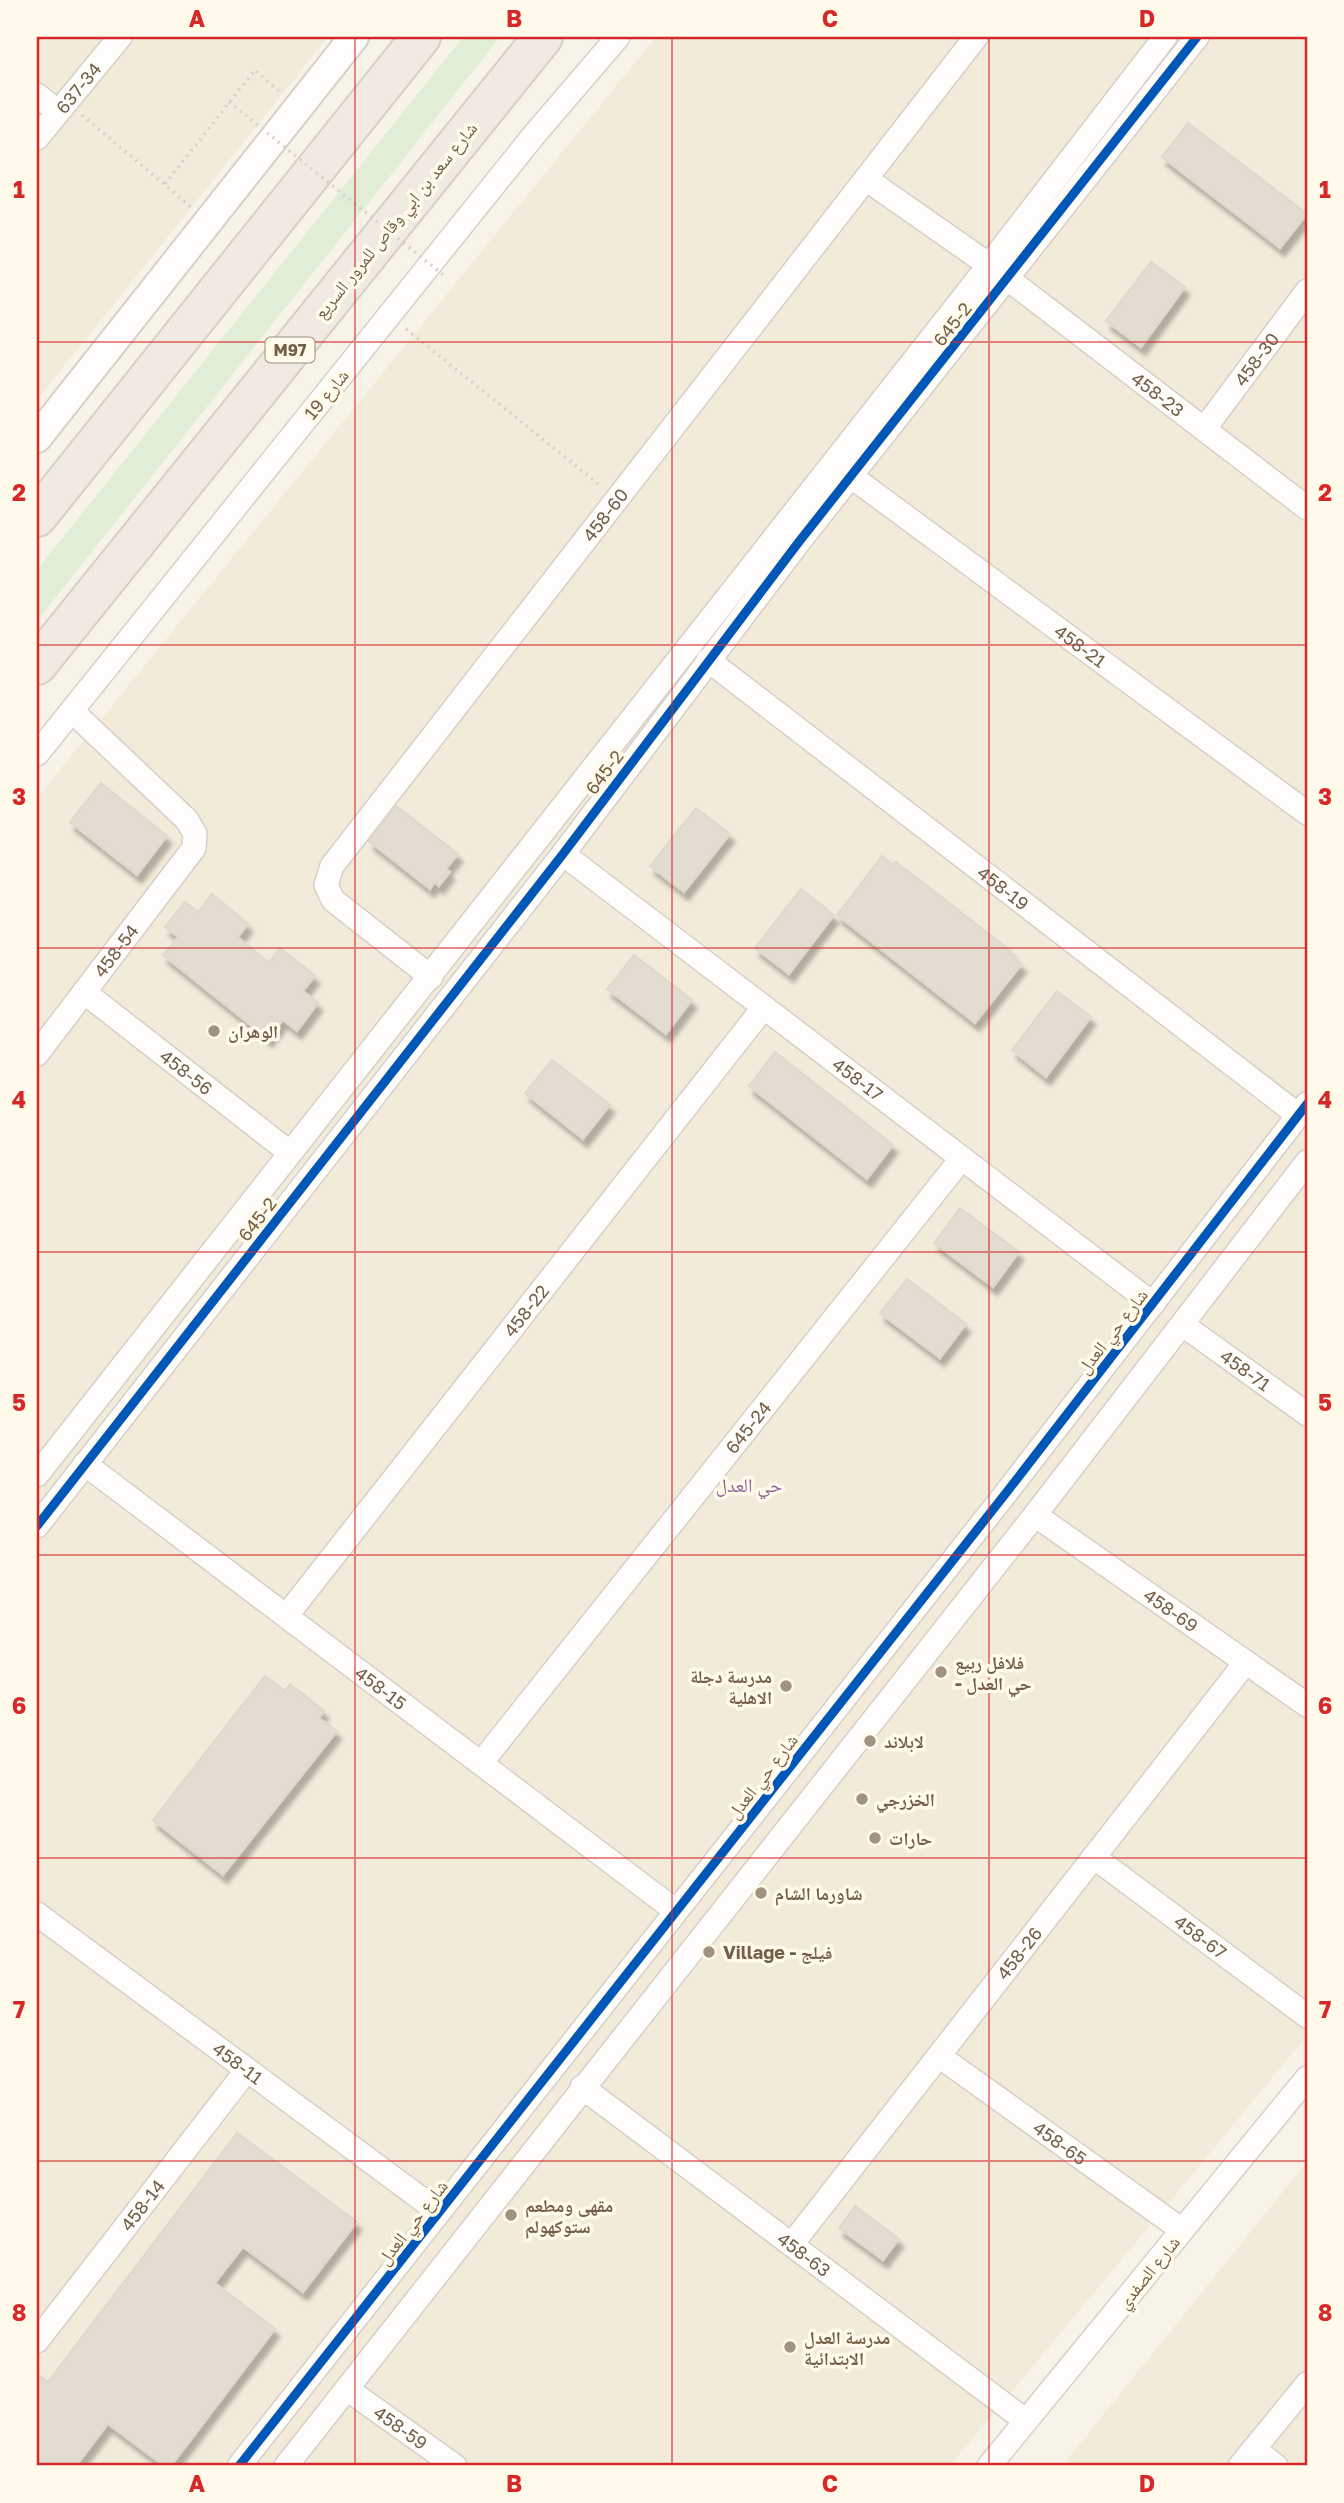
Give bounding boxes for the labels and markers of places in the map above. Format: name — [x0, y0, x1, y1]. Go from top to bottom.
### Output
place label: الوهران — [228, 1020, 278, 1043]
marker: الوهران — [206, 1023, 222, 1039]
place label: فلافل ربيع - حي العدل — [955, 1651, 1032, 1698]
marker: فلافل ربيع - حي العدل — [933, 1664, 949, 1680]
place label: مدرسة دجلة الاهلية — [690, 1665, 772, 1708]
marker: مدرسة دجلة الاهلية — [778, 1678, 794, 1694]
place label: لابلاند — [884, 1730, 924, 1753]
marker: لابلاند — [862, 1733, 878, 1749]
place label: الخزرجي — [876, 1788, 935, 1814]
marker: الخزرجي — [854, 1791, 870, 1807]
place label: حارات — [889, 1827, 933, 1849]
marker: حارات — [867, 1830, 883, 1846]
place label: شاورما الشام — [775, 1882, 863, 1906]
marker: شاورما الشام — [753, 1885, 769, 1901]
place label: Village - فيلج — [723, 1941, 832, 1965]
marker: Village - فيلج — [701, 1944, 717, 1960]
place label: مقهى ومطعم ستوكهولم — [525, 2194, 613, 2239]
marker: مقهى ومطعم ستوكهولم — [503, 2207, 519, 2223]
place label: مدرسة العدل الابتدائية — [804, 2326, 890, 2370]
marker: مدرسة العدل الابتدائية — [782, 2339, 798, 2355]

